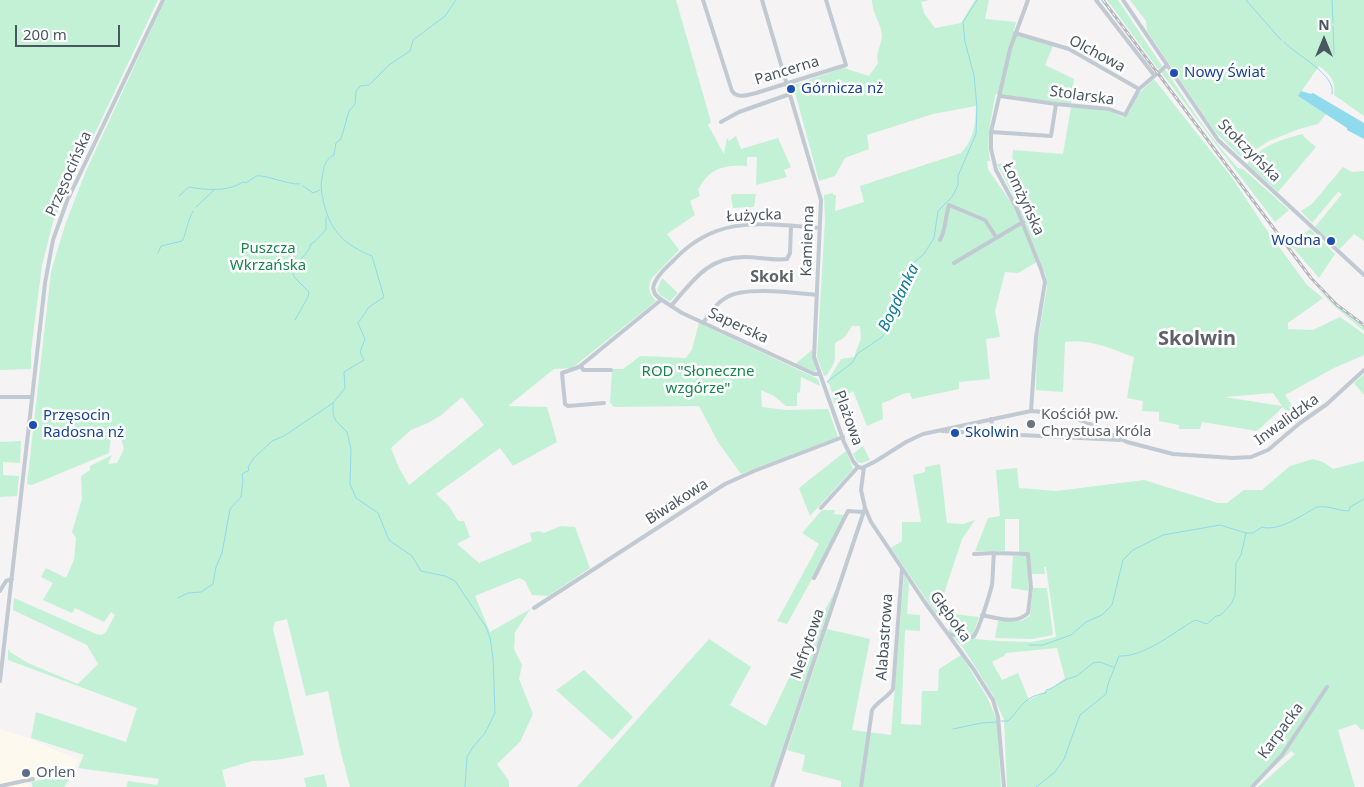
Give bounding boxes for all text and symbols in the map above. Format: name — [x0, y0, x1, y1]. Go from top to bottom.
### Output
scale bar — [18, 15, 122, 47]
north arrow — [1299, 15, 1349, 65]
text: N — [1318, 15, 1330, 34]
text: 200 m — [23, 24, 67, 44]
street label: Olchowa — [1066, 32, 1128, 76]
street label: Pancerna — [753, 53, 821, 89]
place label: Nowy Świat — [1184, 64, 1265, 82]
marker: Nowy Świat — [1168, 67, 1180, 79]
place label: Górnicza nż — [801, 80, 883, 98]
marker: Górnicza nż — [785, 83, 797, 95]
street label: Stolarska — [1049, 83, 1115, 109]
street label: Stołczyńska — [1214, 116, 1284, 186]
street label: Przęsocińska — [42, 129, 96, 219]
street label: Łomżyńska — [998, 160, 1048, 238]
street label: Kamienna — [798, 205, 818, 277]
street label: Łużycka — [726, 206, 782, 226]
place label: Wodna — [1271, 232, 1321, 250]
marker: Wodna — [1325, 235, 1337, 247]
park label: Puszcza Wkrzańska — [230, 240, 306, 275]
water label: Bogdanka — [874, 261, 924, 335]
district label: Skoki — [750, 267, 794, 287]
street label: Saperska — [705, 304, 771, 348]
district label: Skolwin — [1158, 327, 1236, 351]
park label: ROD "Słoneczne wzgórze" — [642, 363, 754, 398]
street label: Plażowa — [830, 388, 866, 448]
street label: Inwalidzka — [1251, 391, 1323, 449]
place label: Kościół pw. Chrystusa Króla — [1041, 406, 1152, 441]
place label: Przęsocin Radosna nż — [43, 407, 124, 442]
marker: Kościół pw. Chrystusa Króla — [1025, 418, 1037, 430]
marker: Przęsocin Radosna nż — [27, 419, 39, 431]
place label: Skolwin — [965, 424, 1019, 442]
marker: Skolwin — [949, 427, 961, 439]
street label: Biwakowa — [642, 475, 712, 529]
street label: Głęboka — [926, 588, 974, 646]
street label: Alabastrowa — [873, 593, 897, 681]
street label: Nefrytowa — [788, 606, 828, 682]
street label: Karpacka — [1255, 699, 1307, 763]
place label: Orlen — [36, 764, 76, 782]
marker: Orlen — [20, 767, 32, 779]

